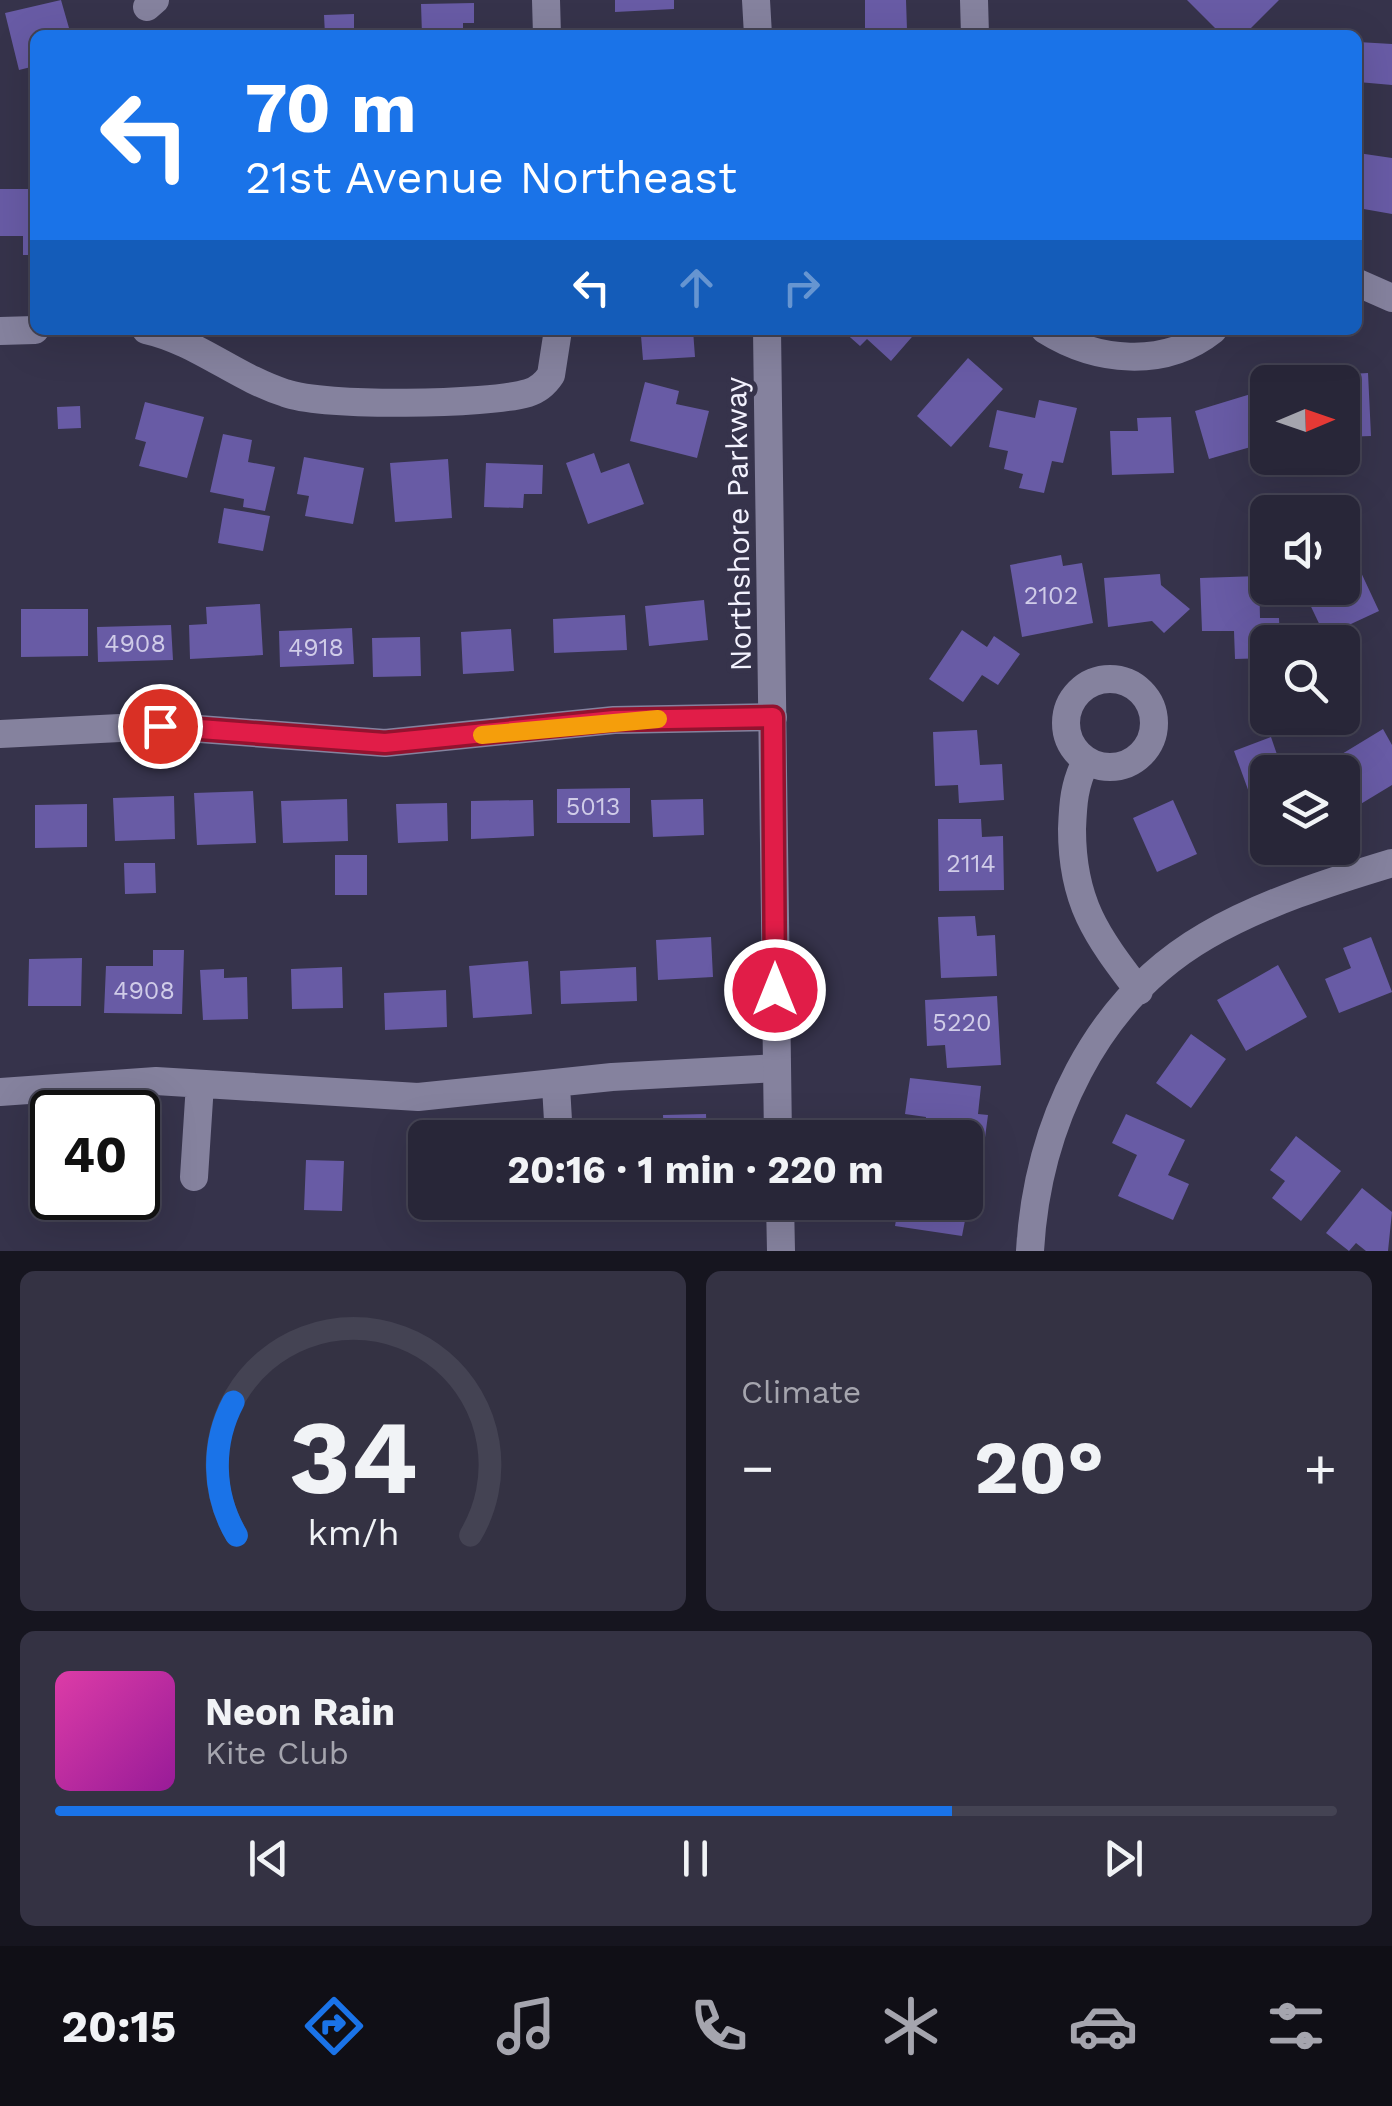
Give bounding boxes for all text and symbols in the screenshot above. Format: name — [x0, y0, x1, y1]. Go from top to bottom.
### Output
text: 70 m — [245, 67, 417, 149]
icon: left — [80, 70, 210, 200]
text: 21st Avenue Northeast — [245, 151, 737, 204]
icon: left — [564, 260, 619, 315]
icon: ahead — [669, 260, 724, 315]
icon: right — [774, 260, 829, 315]
north arrow — [1250, 365, 1360, 475]
map controls — [1250, 365, 1360, 865]
street label: Northshore Parkway — [718, 376, 758, 672]
button: sound — [1250, 495, 1360, 605]
house number: 2102 — [1024, 581, 1078, 610]
button: search — [1250, 625, 1360, 735]
house number: 4908 — [104, 629, 166, 658]
house number: 4918 — [288, 633, 344, 662]
pin — [118, 684, 203, 769]
icon: arrive — [133, 699, 188, 754]
button: layers — [1250, 755, 1360, 865]
house number: 5013 — [566, 792, 620, 821]
house number: 2114 — [946, 849, 996, 878]
position arrow — [723, 938, 827, 1042]
house number: 4908 — [113, 976, 175, 1005]
house number: 5220 — [932, 1008, 992, 1037]
speed limit sign: 40 — [30, 1090, 160, 1220]
text: 20:16 · 1 min · 220 m — [507, 1148, 884, 1192]
text: Climate — [741, 1373, 861, 1411]
text: 34 — [289, 1396, 417, 1518]
text: 20° — [974, 1423, 1104, 1511]
text: − — [741, 1436, 774, 1500]
text: + — [1304, 1436, 1337, 1500]
text: km/h — [307, 1512, 399, 1554]
text: Neon Rain — [205, 1690, 395, 1734]
text: Kite Club — [205, 1734, 349, 1772]
icon: previous — [241, 1831, 296, 1886]
icon: pause — [668, 1831, 723, 1886]
icon: next — [1096, 1831, 1151, 1886]
icon: directions — [299, 1991, 369, 2061]
icon: music — [491, 1991, 561, 2061]
icon: phone — [684, 1991, 754, 2061]
icon: climate — [876, 1991, 946, 2061]
icon: car — [1068, 1991, 1138, 2061]
icon: filters — [1261, 1991, 1331, 2061]
text: 20:15 — [61, 2000, 176, 2053]

